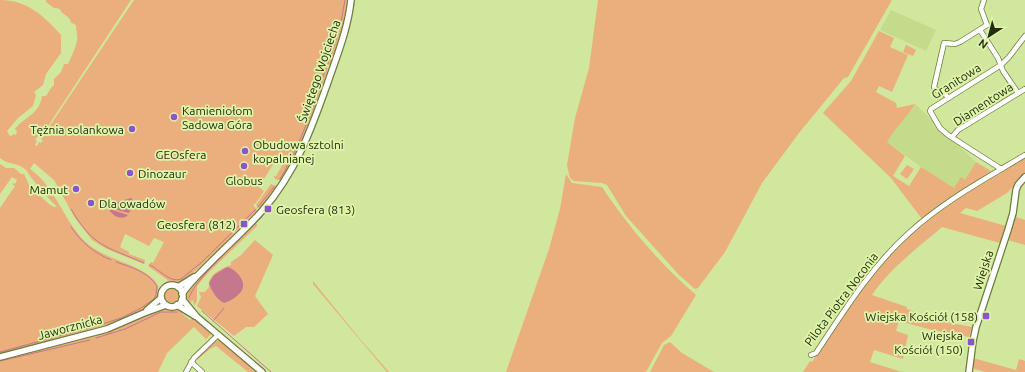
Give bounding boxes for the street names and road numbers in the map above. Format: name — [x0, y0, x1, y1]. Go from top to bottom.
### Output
street label: Świętego Wojciecha — [295, 18, 343, 124]
street label: Granitowa — [929, 61, 983, 101]
street label: Diamentowa — [951, 80, 1015, 128]
street label: Wiejska — [970, 248, 996, 292]
street label: Pilota Piotra Noconia — [802, 250, 880, 348]
street label: Jaworznicka — [36, 312, 104, 342]

